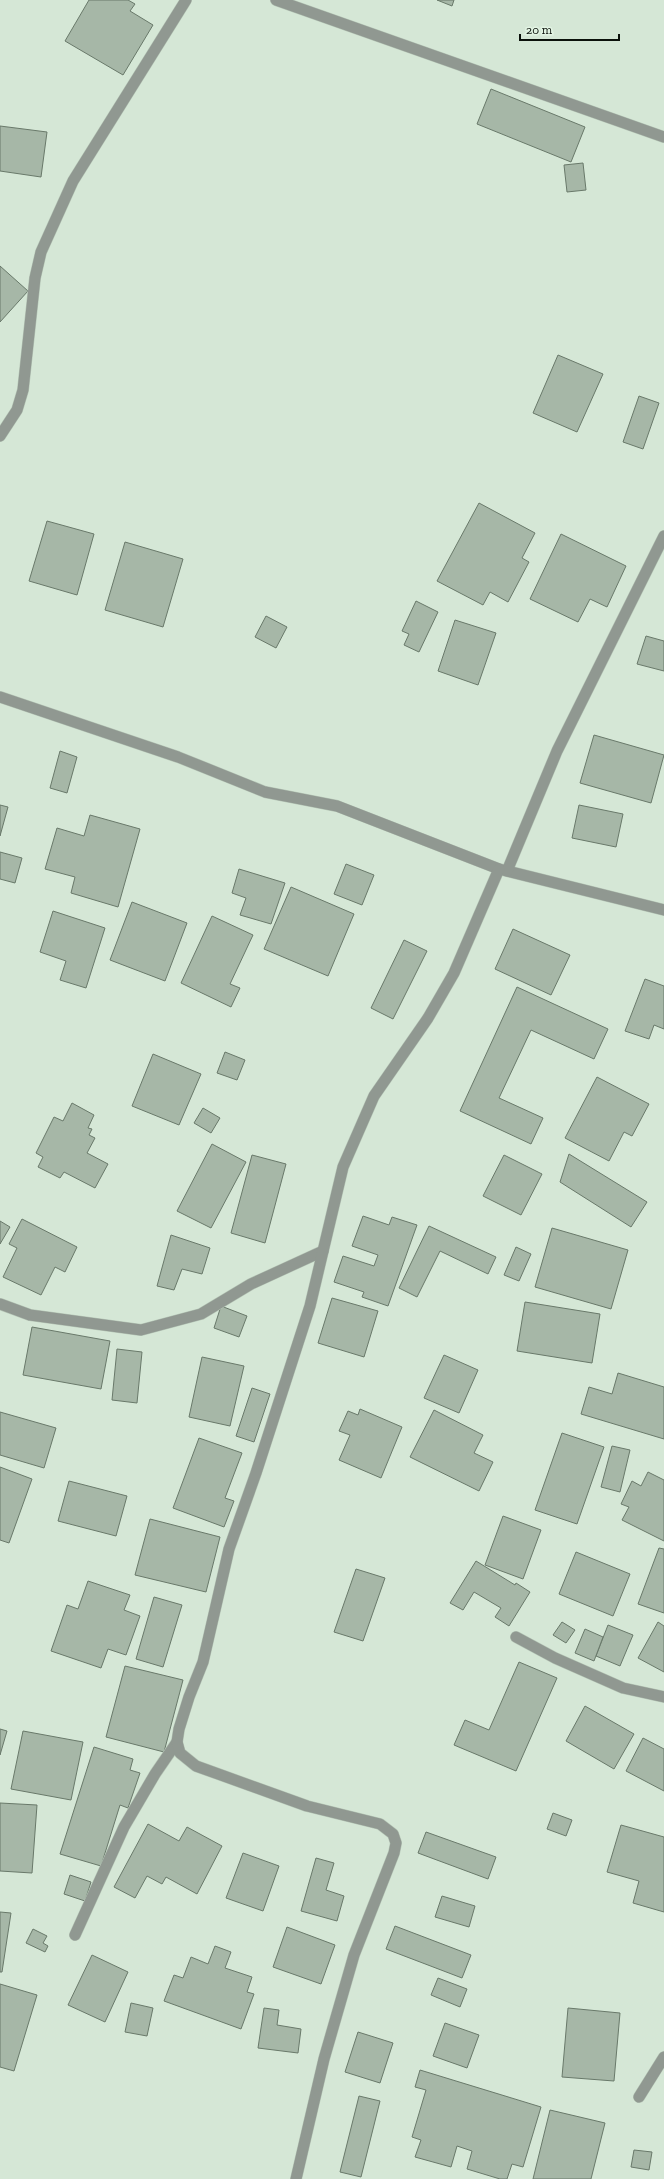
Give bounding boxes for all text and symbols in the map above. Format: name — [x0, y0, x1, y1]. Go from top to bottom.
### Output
scale bar — [520, 16, 619, 42]
text: 20 m — [526, 23, 553, 37]

